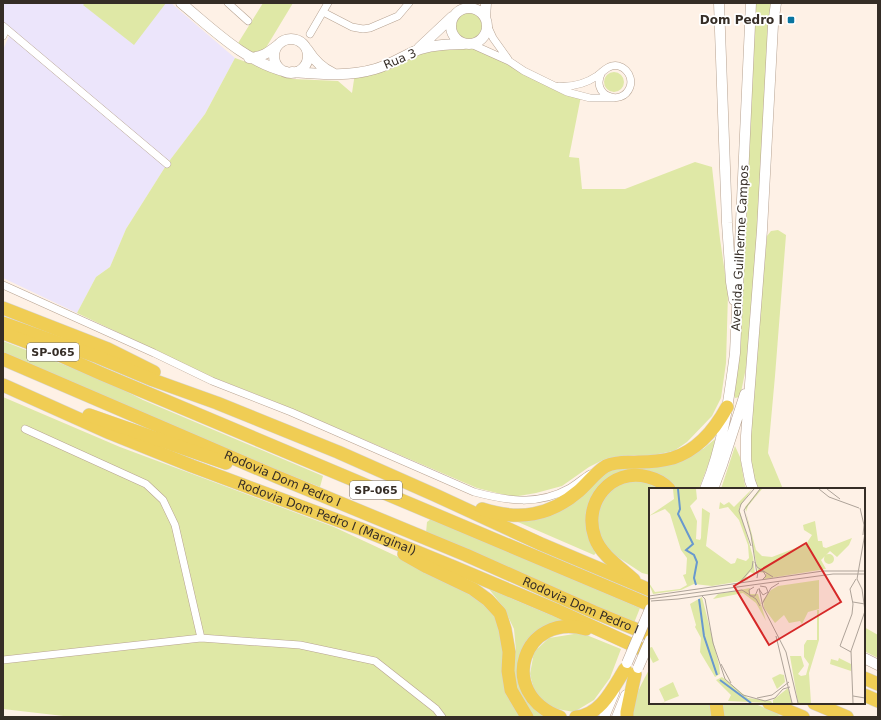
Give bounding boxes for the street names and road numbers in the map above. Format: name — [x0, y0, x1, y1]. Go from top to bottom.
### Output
street label: Rua 3 — [382, 46, 418, 72]
street label: Avenida Guilherme Campos — [729, 164, 751, 332]
road number: SP-065 — [27, 343, 79, 361]
street label: Rodovia Dom Pedro I — [222, 448, 343, 509]
street label: Rodovia Dom Pedro I (Marginal) — [236, 477, 418, 558]
road number: SP-065 — [350, 481, 402, 499]
street label: Rodovia Dom Pedro I — [520, 574, 641, 637]

